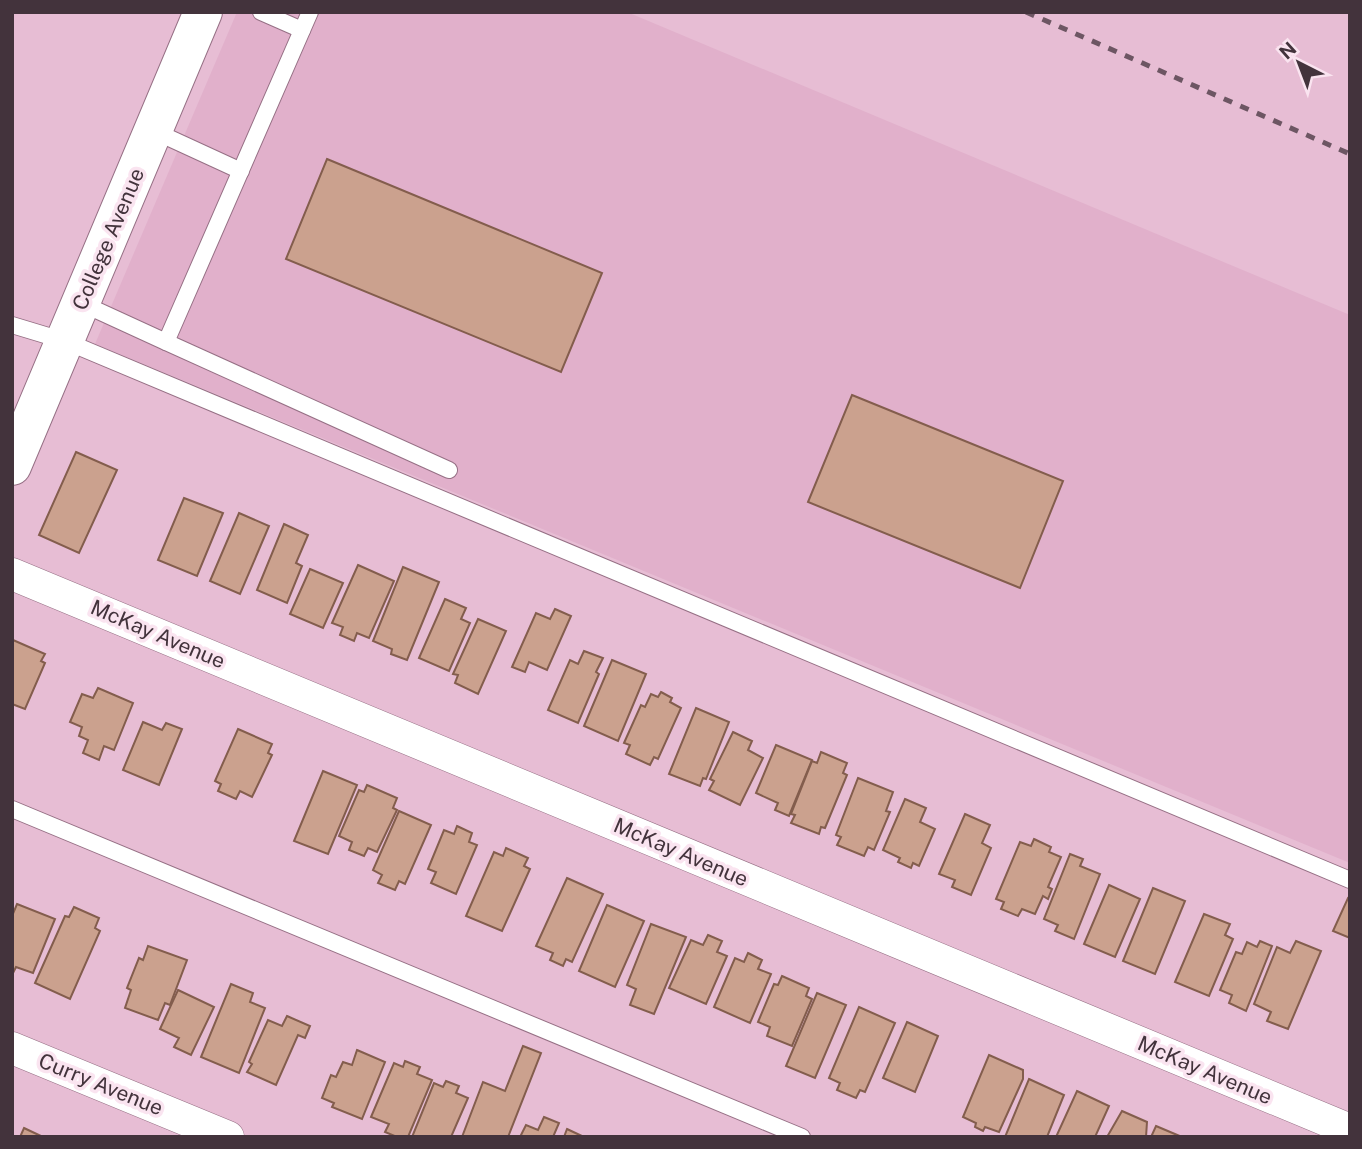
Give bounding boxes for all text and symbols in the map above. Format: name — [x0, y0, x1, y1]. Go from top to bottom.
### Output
north arrow — [1264, 28, 1334, 98]
text: N — [1275, 37, 1301, 64]
street label: College Avenue — [67, 164, 149, 314]
street label: McKay Avenue — [87, 594, 229, 674]
street label: McKay Avenue — [610, 812, 752, 892]
street label: McKay Avenue — [1134, 1030, 1276, 1110]
street label: Curry Avenue — [35, 1048, 167, 1120]

